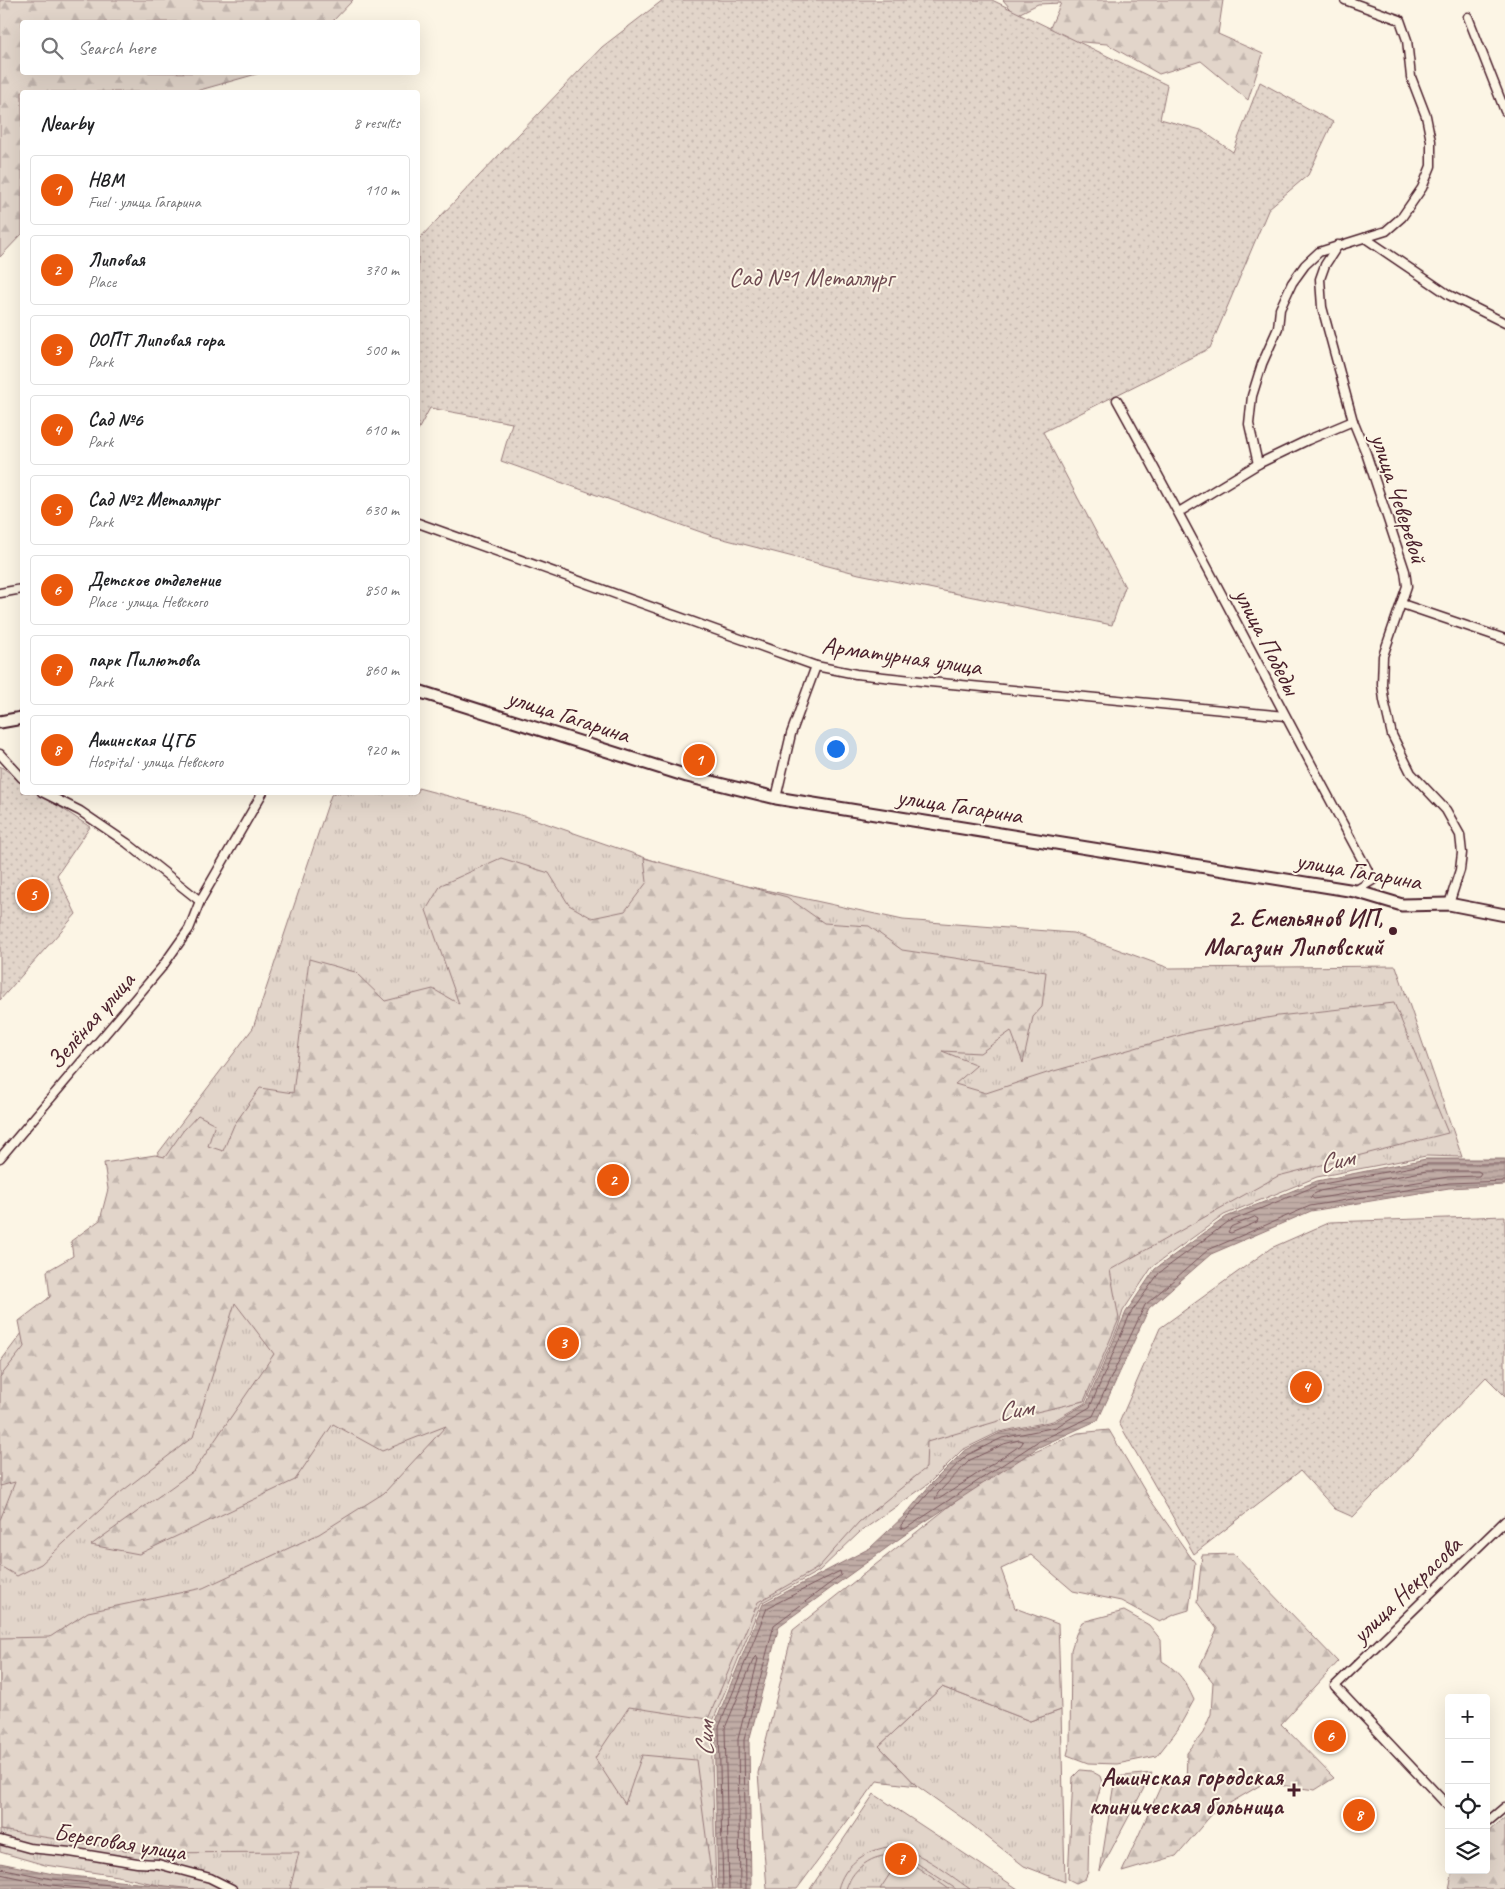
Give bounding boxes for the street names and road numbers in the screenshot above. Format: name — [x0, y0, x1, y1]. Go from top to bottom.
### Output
street label: улица Чеверевой — [1362, 427, 1436, 569]
street label: улица Победы — [1226, 581, 1308, 702]
street label: Арматурная улица — [820, 629, 986, 683]
street label: улица Гагарина — [502, 681, 636, 751]
street label: улица Гагарина — [893, 780, 1027, 832]
street label: улица Гагарина — [1292, 844, 1426, 898]
street label: Зелёная улица — [40, 964, 143, 1076]
street label: улица Некрасова — [1343, 1528, 1470, 1652]
street label: Береговая улица — [52, 1816, 190, 1868]

